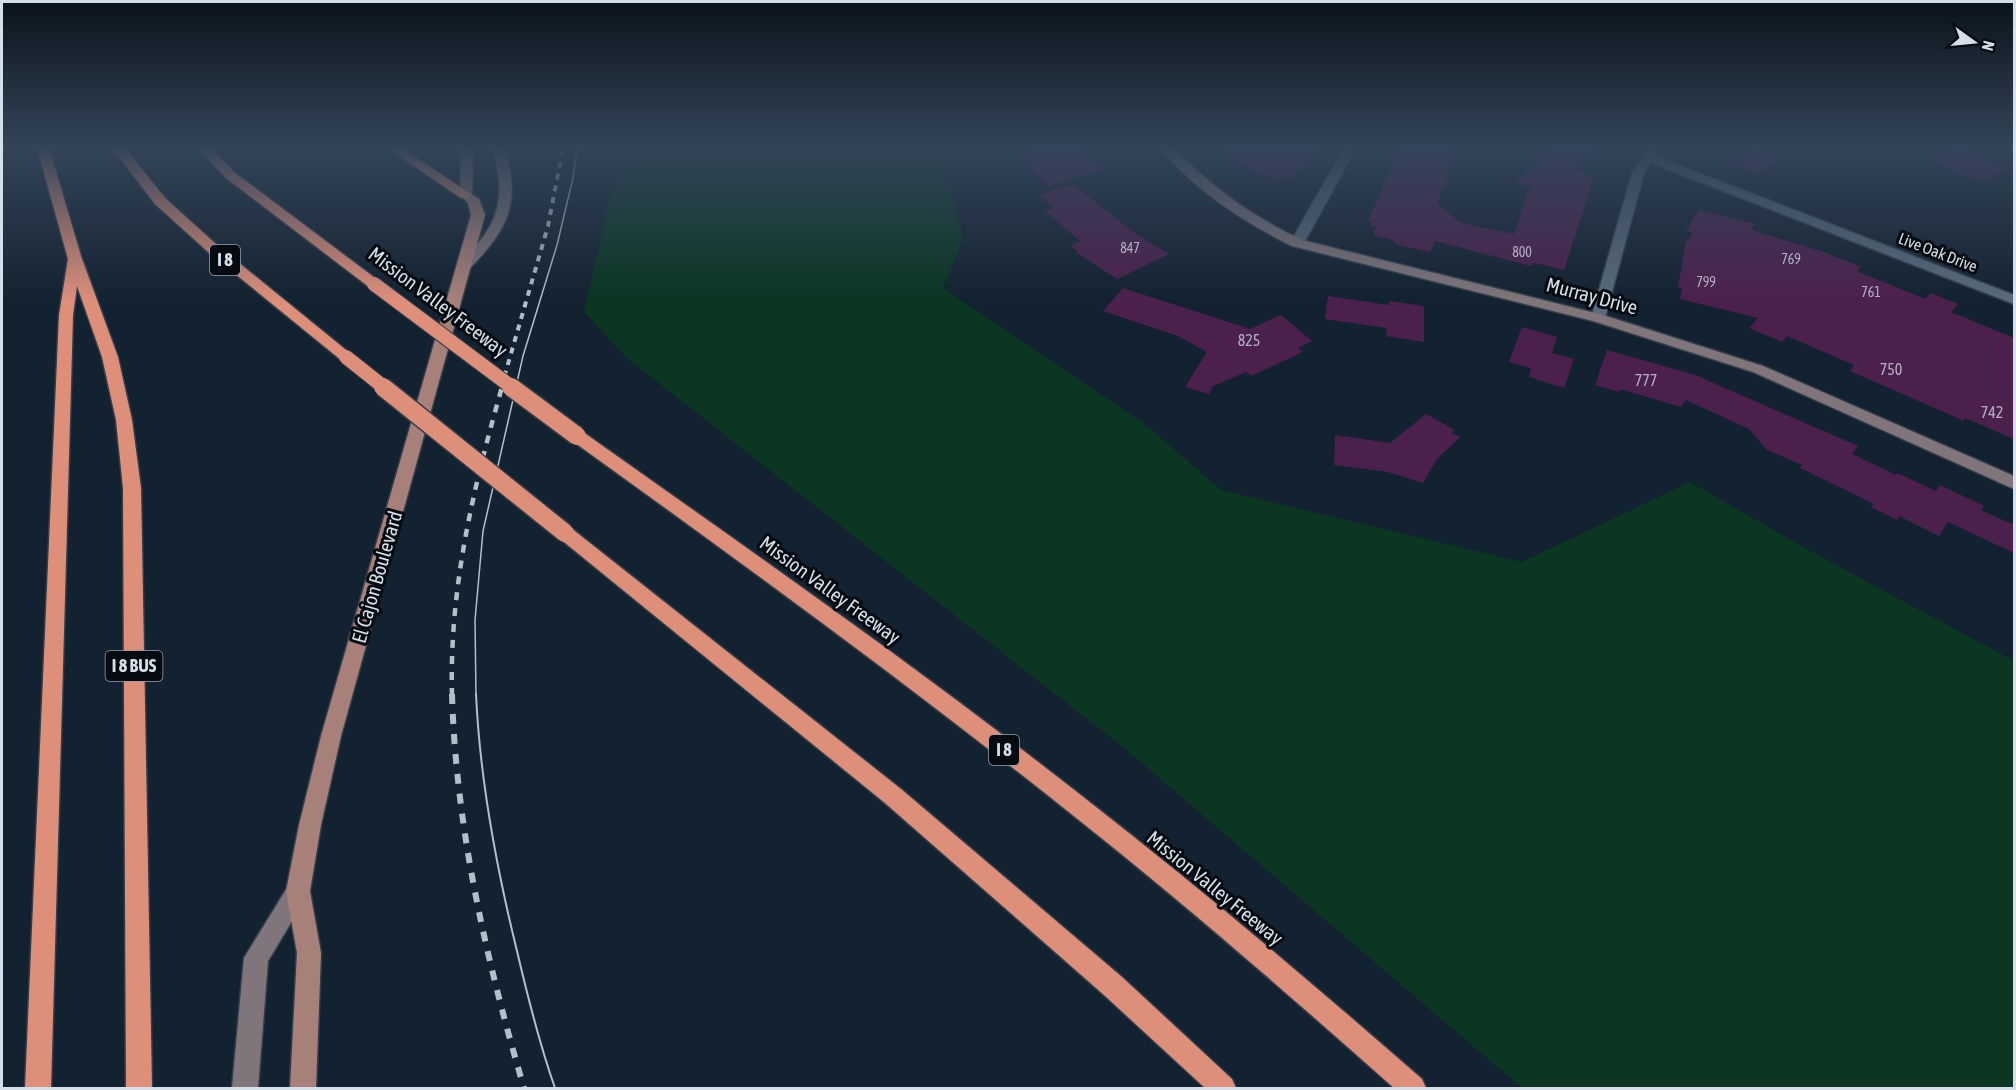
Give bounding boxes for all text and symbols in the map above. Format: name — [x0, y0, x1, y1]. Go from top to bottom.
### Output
north arrow — [1944, 12, 2004, 72]
text: N — [1979, 39, 1998, 53]
street label: Live Oak Drive — [1896, 229, 1980, 275]
house number: 847 — [1120, 240, 1140, 256]
street label: Mission Valley Freeway — [364, 242, 512, 361]
house number: 800 — [1512, 244, 1532, 260]
road number: I 8 — [210, 245, 240, 275]
house number: 769 — [1781, 251, 1801, 267]
street label: Murray Drive — [1544, 272, 1640, 319]
house number: 799 — [1696, 274, 1716, 290]
house number: 761 — [1861, 284, 1881, 300]
house number: 825 — [1238, 331, 1260, 349]
house number: 750 — [1880, 360, 1902, 378]
house number: 777 — [1635, 371, 1657, 389]
house number: 742 — [1981, 403, 2003, 421]
street label: El Cajon Boulevard — [347, 508, 406, 646]
street label: Mission Valley Freeway — [756, 531, 905, 648]
road number: I 8 BUS — [106, 651, 162, 681]
road number: I 8 — [989, 735, 1019, 765]
street label: Mission Valley Freeway — [1143, 826, 1288, 949]

